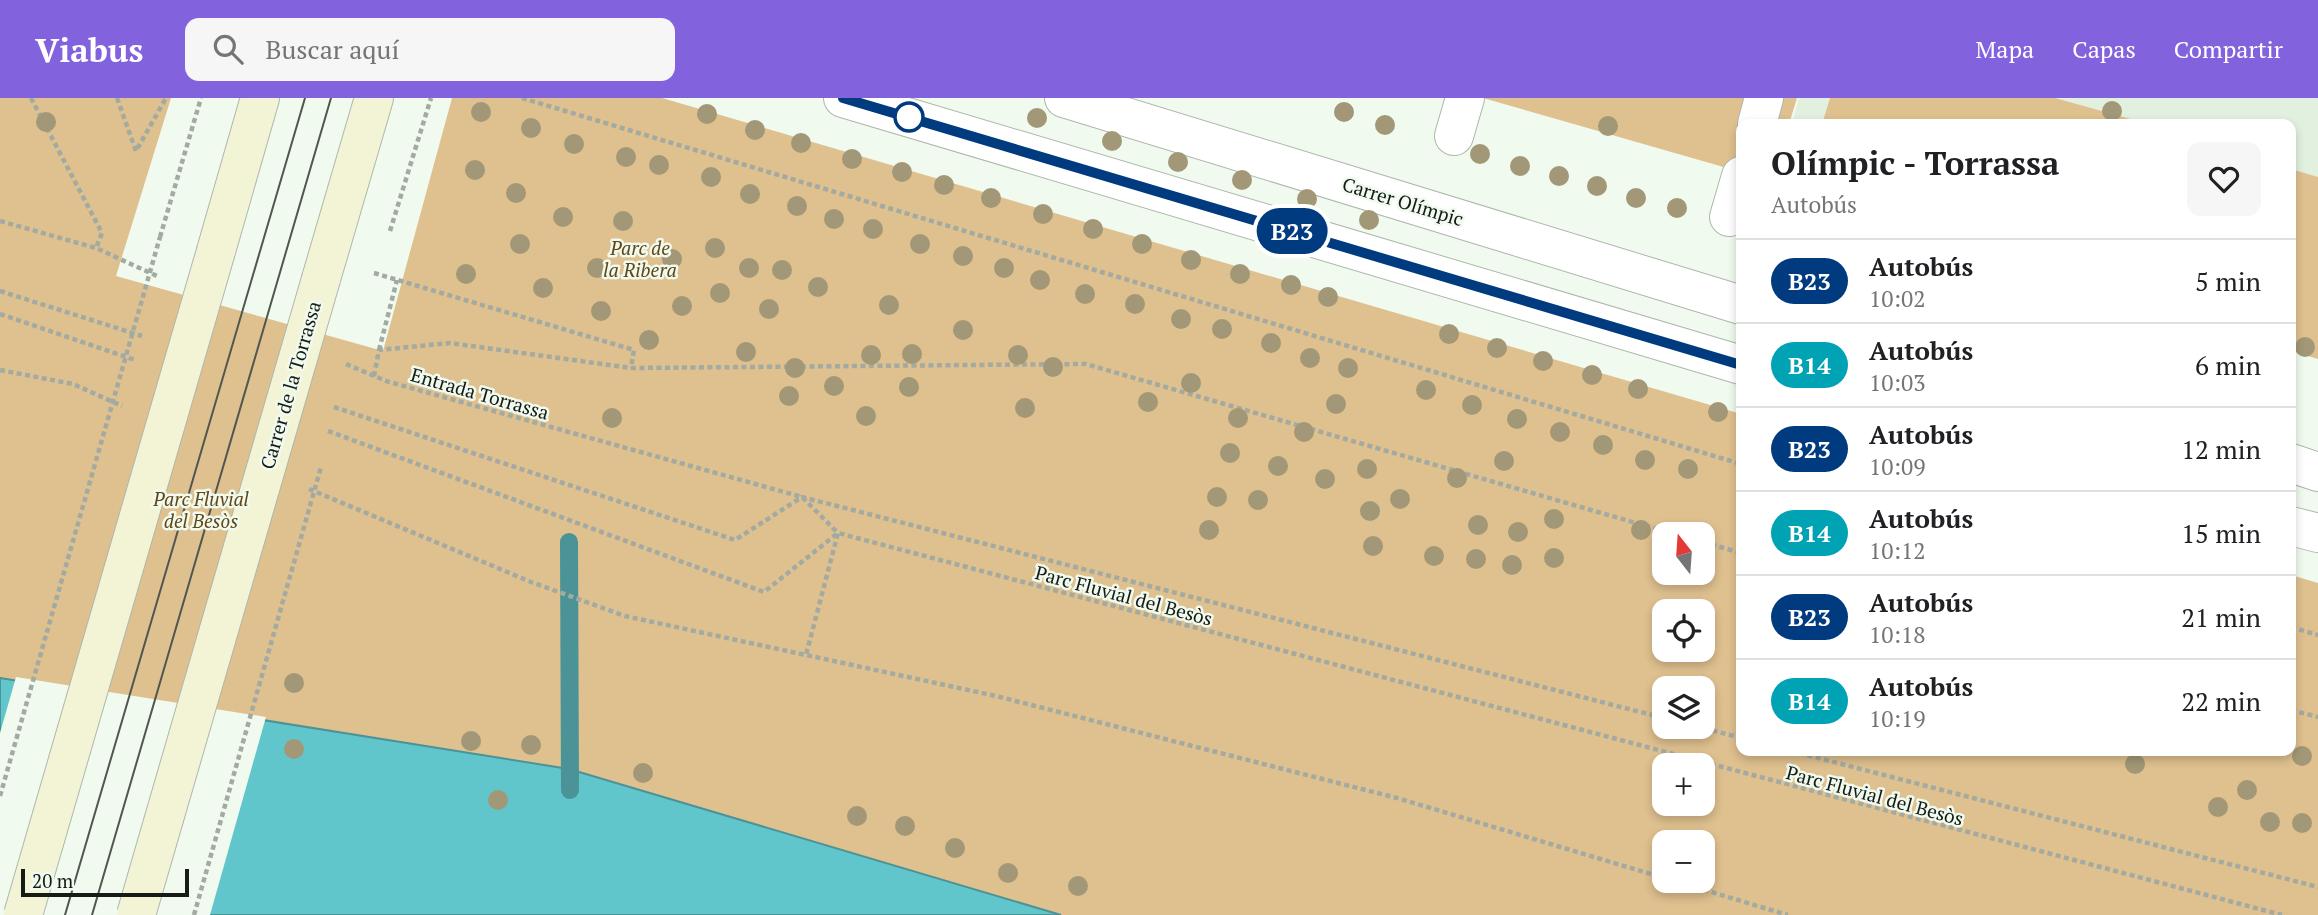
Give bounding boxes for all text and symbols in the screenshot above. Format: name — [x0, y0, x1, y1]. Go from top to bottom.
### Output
search box — [185, 18, 675, 81]
text: Viabus — [35, 28, 143, 71]
icon: search — [209, 30, 247, 68]
text: Buscar aquí — [265, 32, 399, 66]
text: Mapa — [1976, 33, 2034, 65]
text: Capas — [2072, 33, 2136, 65]
text: Compartir — [2174, 33, 2283, 65]
unlabelled marker — [894, 102, 924, 132]
text: Olímpic - Torrassa — [1771, 141, 2059, 184]
button: heart — [2187, 142, 2261, 216]
street label: Carrer Olímpic — [1340, 171, 1467, 231]
text: Autobús — [1771, 189, 1857, 220]
line badge: B23 — [1252, 208, 1332, 254]
text: B23 — [1271, 215, 1313, 247]
park label: Parc de la Ribera — [603, 235, 677, 282]
text: Autobús — [1869, 249, 1973, 283]
text: 5 min — [2195, 264, 2261, 298]
text: B23 — [1788, 265, 1831, 297]
text: 10:02 — [1869, 283, 1926, 314]
street label: Carrer de la Torrassa — [254, 298, 326, 472]
text: Autobús — [1869, 333, 1973, 367]
text: 6 min — [2195, 348, 2261, 382]
text: B14 — [1788, 349, 1831, 381]
street label: Entrada Torrassa — [408, 361, 552, 425]
text: 10:03 — [1869, 367, 1926, 398]
text: Autobús — [1869, 417, 1973, 451]
text: 12 min — [2181, 432, 2261, 466]
text: B23 — [1788, 433, 1831, 465]
text: 10:09 — [1869, 451, 1926, 482]
park label: Parc Fluvial del Besòs — [152, 486, 250, 533]
text: Autobús — [1869, 501, 1973, 535]
text: 15 min — [2181, 516, 2261, 550]
text: B14 — [1788, 517, 1831, 549]
north arrow — [1652, 522, 1715, 584]
map controls — [1652, 522, 1715, 893]
text: 10:12 — [1869, 535, 1926, 566]
street label: Parc Fluvial del Besòs — [1033, 559, 1215, 631]
text: Autobús — [1869, 585, 1973, 619]
button: locate — [1652, 599, 1715, 662]
text: 21 min — [2181, 600, 2261, 634]
text: B23 — [1788, 601, 1831, 633]
text: 10:18 — [1869, 619, 1926, 650]
text: Autobús — [1869, 669, 1973, 703]
button: layers — [1652, 676, 1715, 739]
text: 22 min — [2181, 684, 2261, 718]
text: B14 — [1788, 685, 1831, 717]
text: 10:19 — [1869, 703, 1926, 734]
button: + — [1652, 753, 1715, 816]
street label: Parc Fluvial del Besòs — [1784, 759, 1966, 831]
button: − — [1652, 830, 1715, 893]
scale bar — [21, 866, 189, 898]
text: 20 m — [32, 868, 73, 893]

